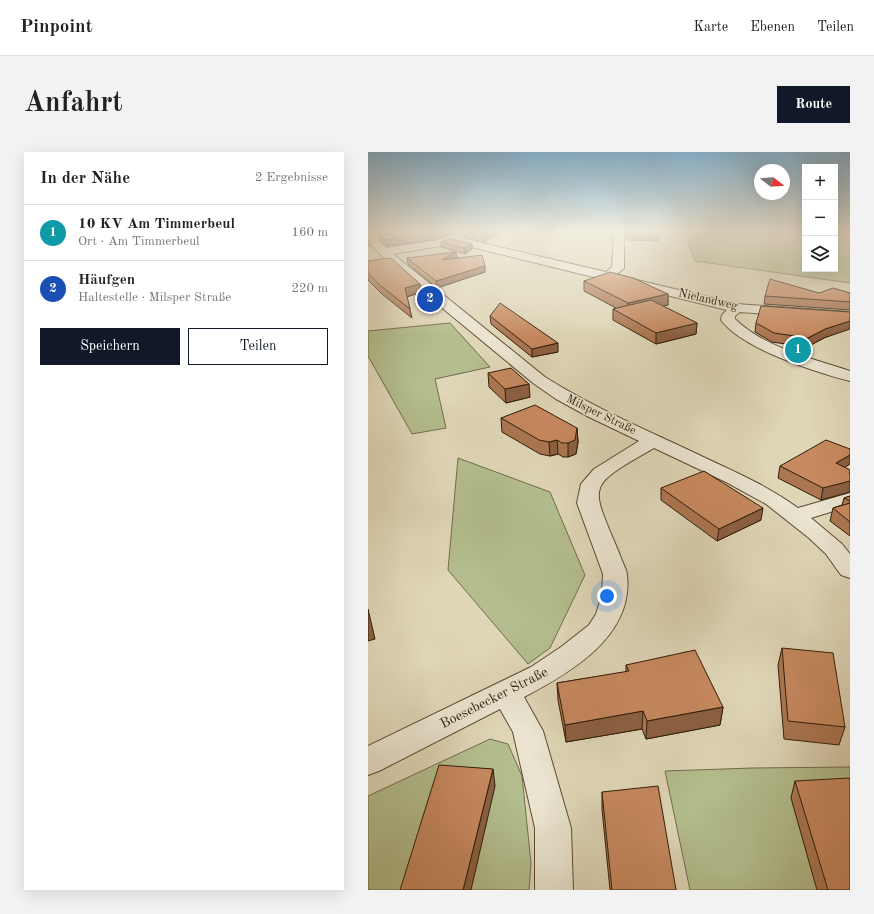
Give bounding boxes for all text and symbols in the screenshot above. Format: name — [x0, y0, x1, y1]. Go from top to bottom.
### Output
text: Pinpoint — [20, 18, 93, 37]
text: Karte — [694, 20, 728, 34]
text: Ebenen — [750, 20, 795, 34]
text: Teilen — [817, 20, 854, 34]
button: Route — [777, 86, 850, 123]
text: Anfahrt — [24, 90, 123, 118]
north arrow — [754, 164, 790, 200]
map controls — [802, 164, 838, 272]
button: + — [802, 164, 838, 200]
text: In der Nähe — [40, 170, 130, 187]
text: 2 Ergebnisse — [255, 171, 328, 184]
button: − — [802, 200, 838, 236]
text: 10 KV Am Timmerbeul — [78, 217, 235, 232]
text: 1 — [49, 226, 57, 239]
text: 160 m — [291, 226, 328, 239]
text: Ort · Am Timmerbeul — [78, 235, 200, 248]
button: layers — [802, 236, 838, 272]
text: Häufgen — [78, 273, 135, 288]
text: 2 — [49, 282, 57, 295]
text: 220 m — [291, 282, 328, 295]
pin: 2 — [417, 284, 443, 314]
street label: Nielandweg — [677, 287, 739, 313]
text: Haltestelle · Milsper Straße — [78, 291, 231, 304]
button: Speichern — [40, 328, 180, 365]
button: Teilen — [188, 328, 328, 365]
pin: 1 — [785, 335, 811, 365]
street label: Milsper Straße — [564, 393, 638, 437]
your location — [597, 586, 617, 606]
street label: Boesebecker Straße — [438, 665, 550, 731]

